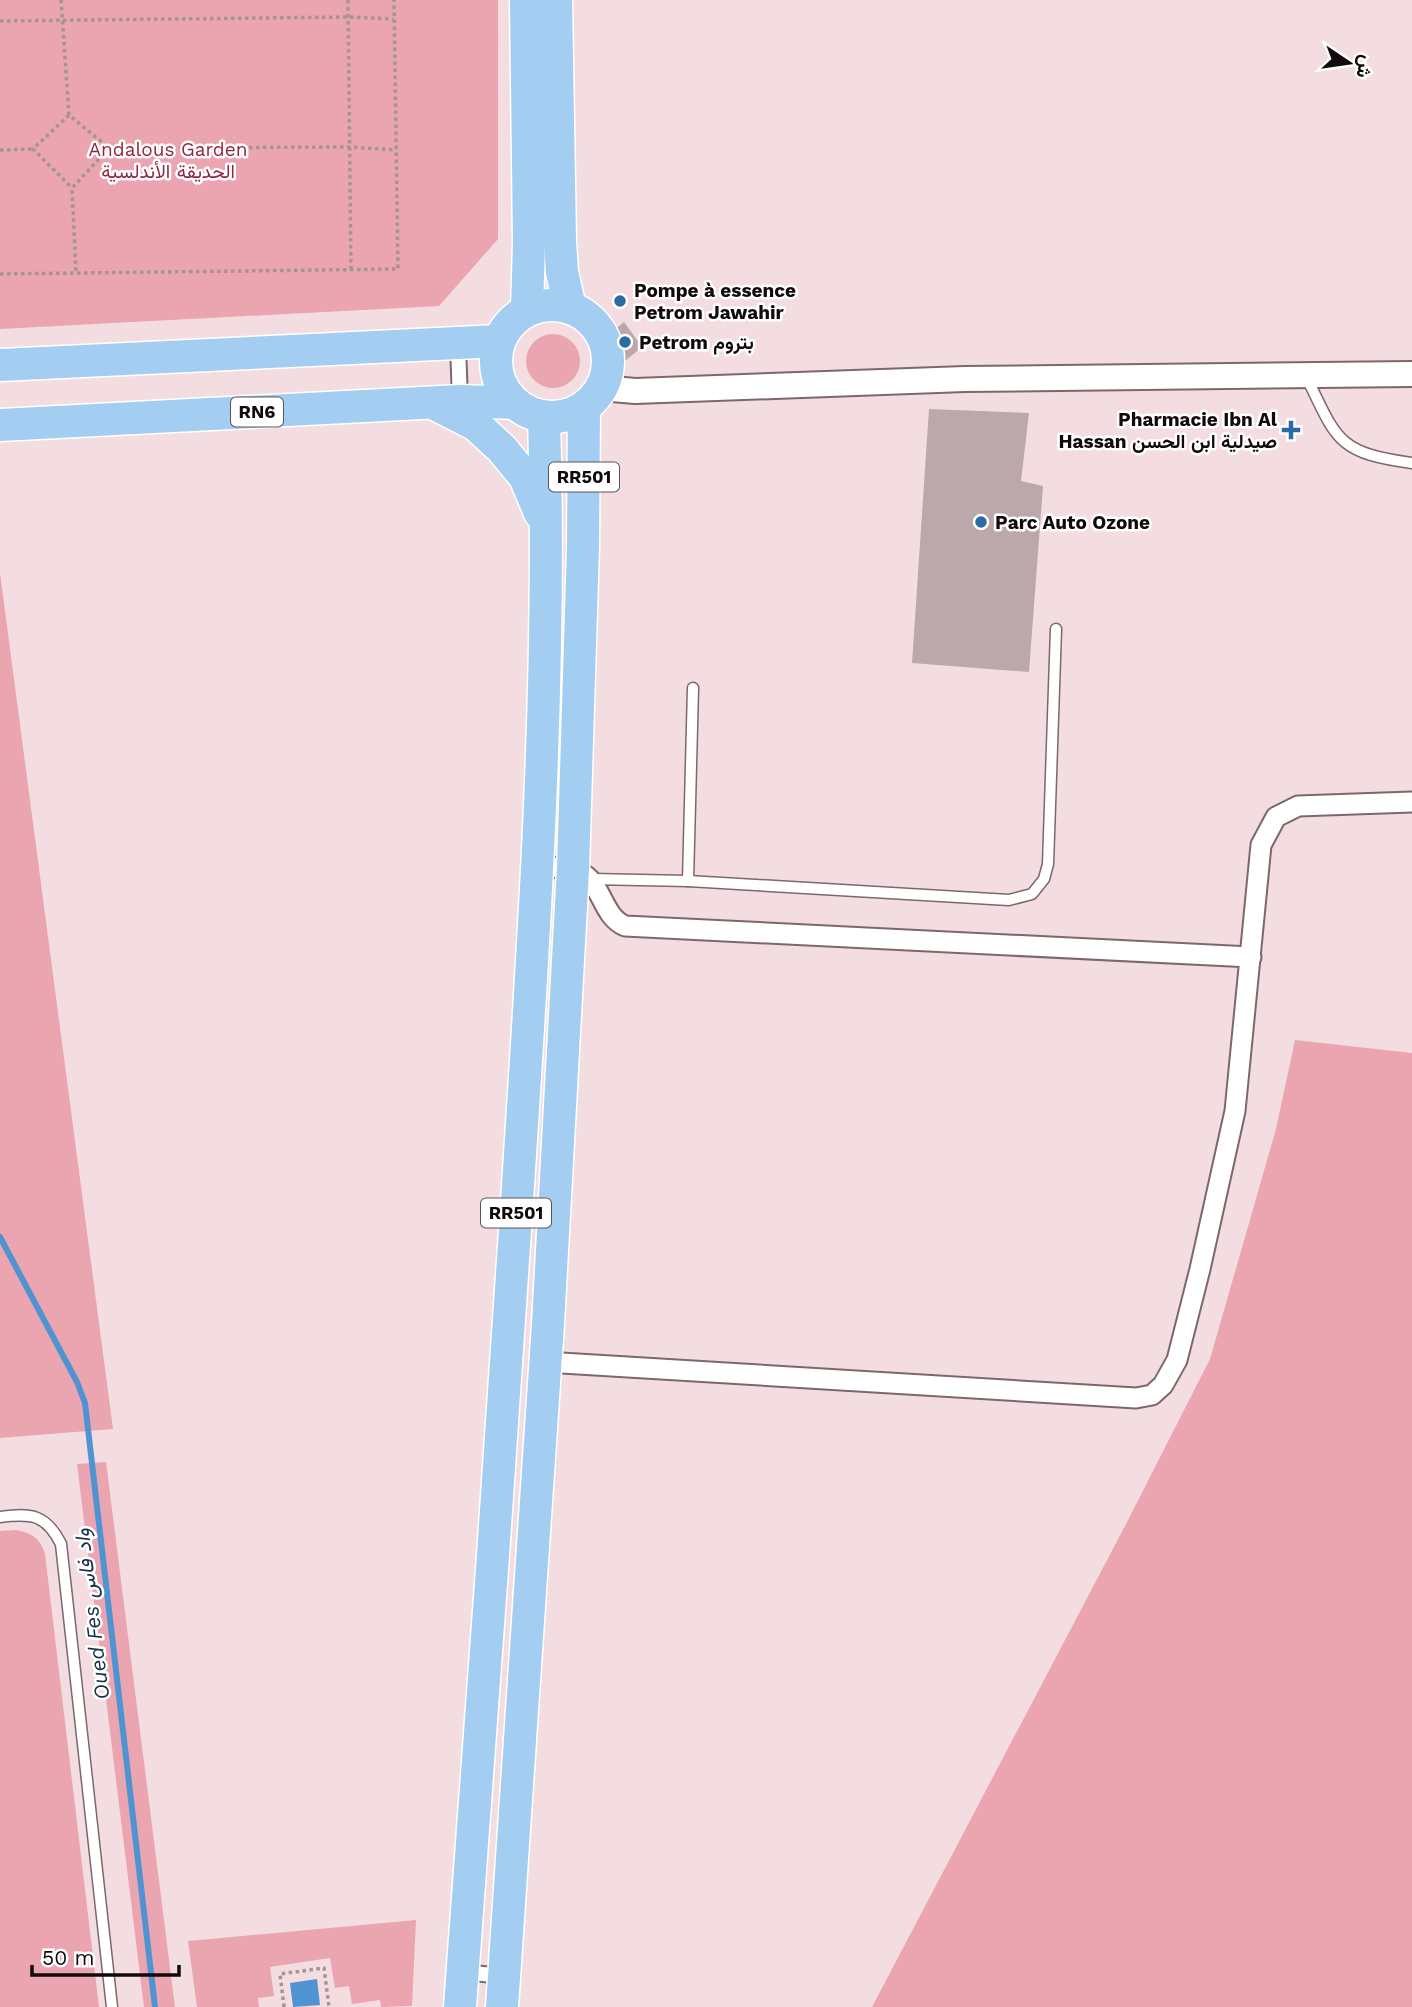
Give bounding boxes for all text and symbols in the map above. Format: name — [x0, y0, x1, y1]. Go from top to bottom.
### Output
north arrow — [1314, 28, 1384, 98]
text: ش — [1351, 53, 1379, 81]
park label: Andalous Garden الحديقة الأندلسية — [89, 138, 248, 183]
place label: Pompe à essence Petrom Jawahir — [634, 279, 796, 324]
marker: Pompe à essence Petrom Jawahir — [612, 293, 628, 309]
place label: Petrom بتروم — [639, 331, 754, 355]
marker: Petrom بتروم — [617, 334, 633, 350]
road number: RN6 — [231, 398, 283, 426]
place label: Pharmacie Ibn Al Hassan صيدلية ابن الحسن — [1058, 408, 1278, 453]
marker: Pharmacie Ibn Al Hassan صيدلية ابن الحسن — [1283, 422, 1299, 438]
road number: RR501 — [549, 462, 619, 491]
place label: Parc Auto Ozone — [995, 511, 1150, 534]
marker: Parc Auto Ozone — [973, 514, 989, 530]
road number: RR501 — [481, 1198, 551, 1228]
water label: Oued Fes واد فاس — [69, 1526, 115, 1701]
scale bar — [32, 1934, 178, 1978]
text: 50 m — [42, 1945, 94, 1970]

